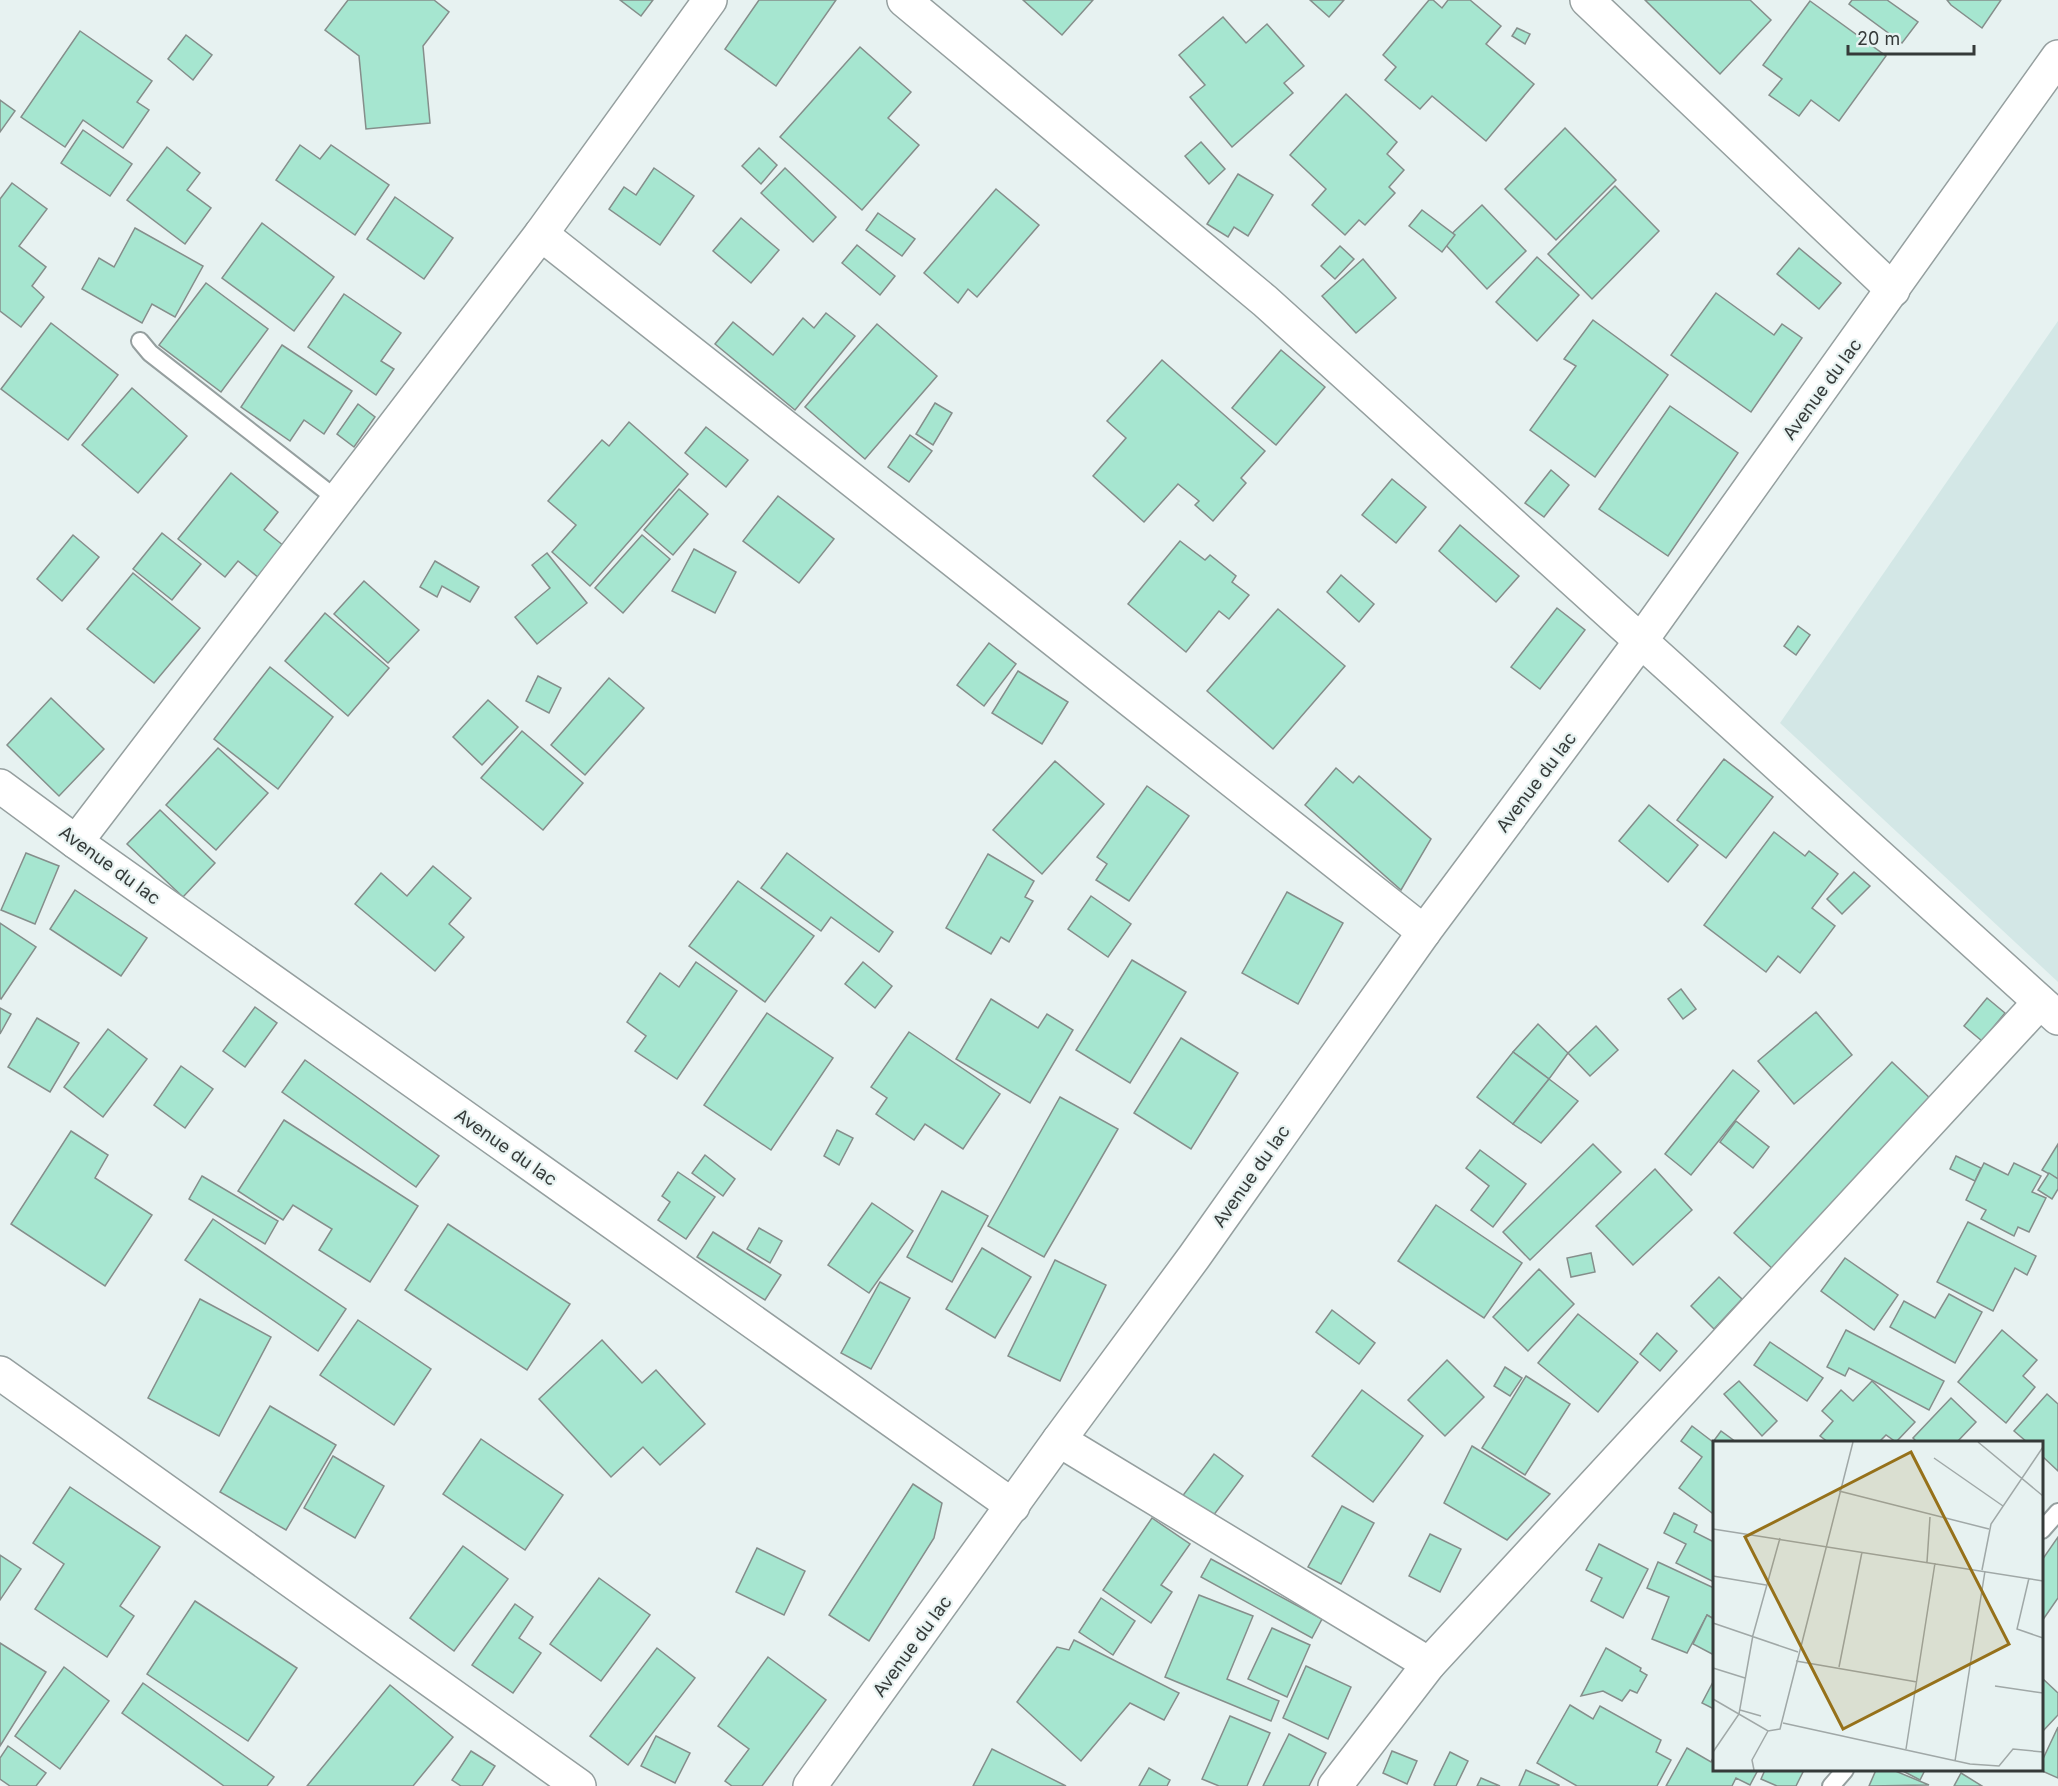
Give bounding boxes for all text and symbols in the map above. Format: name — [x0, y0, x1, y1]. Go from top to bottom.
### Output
scale bar — [1848, 18, 1974, 56]
text: 20 m — [1857, 28, 1900, 49]
street label: Avenue du lac — [1778, 334, 1866, 444]
street label: Avenue du lac — [1492, 728, 1580, 836]
street label: Avenue du lac — [55, 821, 165, 909]
street label: Avenue du lac — [451, 1104, 561, 1190]
street label: Avenue du lac — [1208, 1121, 1294, 1231]
inset map — [1713, 1441, 2043, 1771]
street label: Avenue du lac — [868, 1591, 956, 1701]

